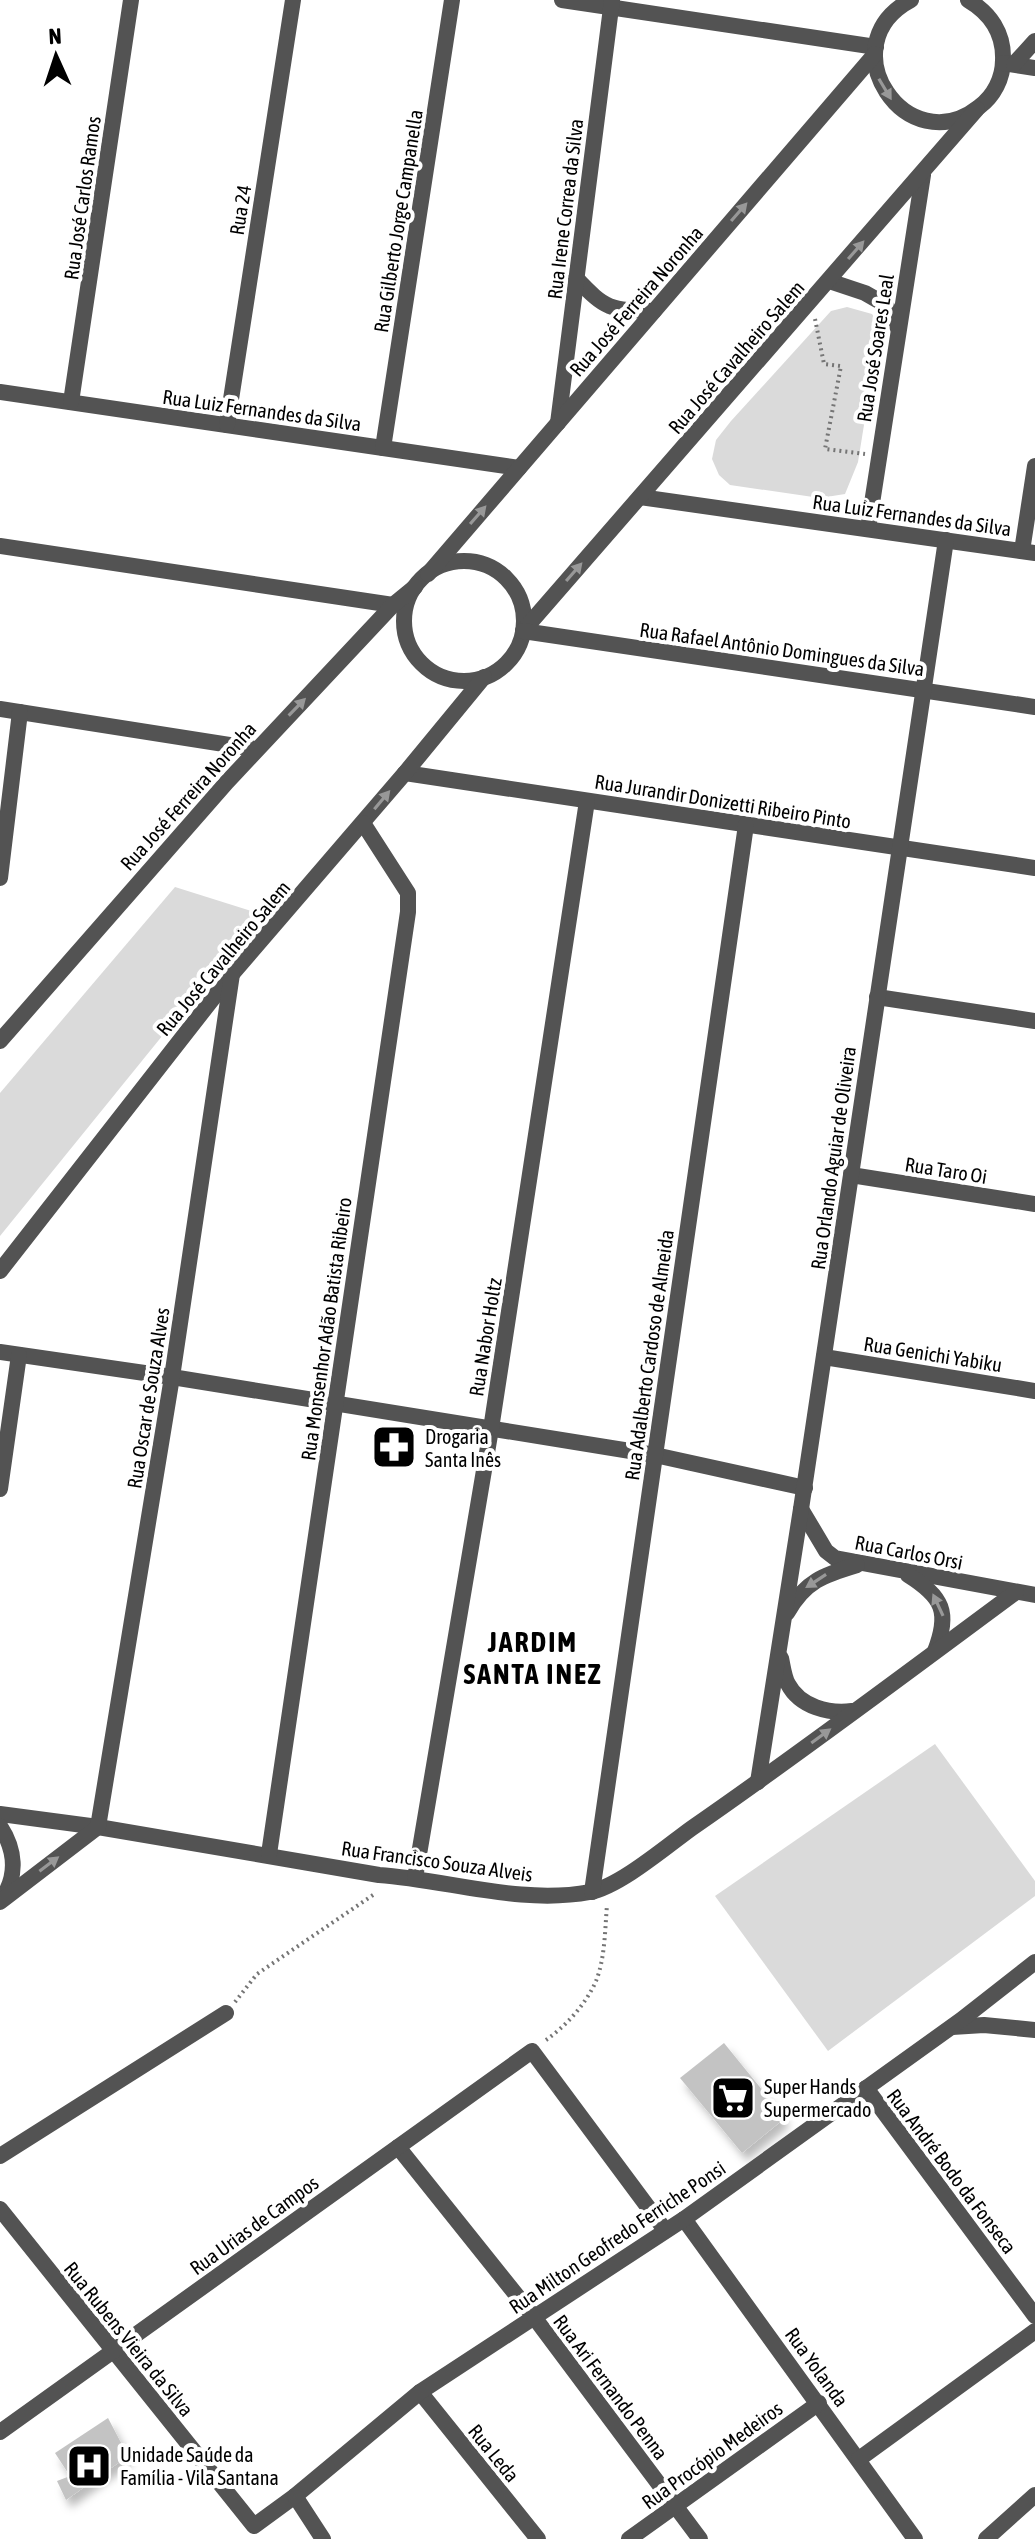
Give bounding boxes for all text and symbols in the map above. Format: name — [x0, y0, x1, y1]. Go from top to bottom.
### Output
north arrow — [16, 16, 96, 96]
text: N — [48, 23, 62, 49]
one-way arrow — [877, 78, 892, 101]
street label: Rua Gilberto Jorge Campanella — [369, 108, 427, 334]
street label: Rua José Carlos Ramos — [59, 115, 105, 281]
street label: Rua Irene Correa da Silva — [543, 117, 587, 301]
street label: Rua 24 — [225, 183, 255, 237]
one-way arrow — [730, 202, 747, 222]
street label: Rua José Ferreira Noronha — [565, 221, 707, 381]
one-way arrow — [847, 240, 864, 260]
street label: Rua José Soares Leal — [852, 272, 898, 424]
street label: Rua José Cavalheiro Salem — [663, 276, 809, 438]
street label: Rua Luiz Fernandes da Silva — [161, 385, 363, 435]
street label: Rua Luiz Fernandes da Silva — [811, 490, 1013, 540]
one-way arrow — [469, 505, 486, 525]
one-way arrow — [565, 563, 582, 583]
street label: Rua Rafael Antônio Domingues da Silva — [638, 618, 926, 680]
one-way arrow — [287, 698, 305, 717]
street label: Rua José Ferreira Noronha — [115, 717, 261, 875]
street label: Rua Jurandir Donizetti Ribeiro Pinto — [593, 769, 853, 833]
one-way arrow — [373, 791, 390, 811]
street label: Rua José Cavalheiro Salem — [152, 876, 294, 1040]
street label: Rua Orlando Aguiar de Oliveira — [806, 1045, 860, 1271]
street label: Rua Taro Oi — [903, 1152, 989, 1188]
street label: Rua Monsenhor Adão Batista Ribeiro — [296, 1196, 356, 1462]
street label: Rua Adalberto Cardoso de Almeida — [620, 1228, 678, 1482]
street label: Rua Nabor Holtz — [464, 1276, 506, 1398]
street label: Rua Oscar de Souza Alves — [122, 1306, 174, 1490]
street label: Rua Genichi Yabiku — [862, 1332, 1004, 1376]
pharmacy icon: Drogaria Santa Inês — [370, 1423, 418, 1471]
place label: Drogaria Santa Inês — [425, 1425, 501, 1471]
street label: Rua Carlos Orsi — [853, 1530, 965, 1574]
one-way arrow — [806, 1574, 827, 1589]
one-way arrow — [931, 1593, 945, 1616]
district label: JARDIM SANTA INEZ — [464, 1626, 602, 1690]
one-way arrow — [810, 1729, 831, 1744]
street label: Rua Francisco Souza Alveis — [340, 1836, 534, 1886]
one-way arrow — [39, 1857, 59, 1873]
supermarket icon: Super Hands Supermercado — [709, 2074, 757, 2122]
place label: Super Hands Supermercado — [764, 2075, 871, 2121]
street label: Rua André Bodo da Fonseca — [883, 2084, 1021, 2258]
street label: Rua Milton Geofredo Ferriche Ponsi — [505, 2156, 729, 2318]
street label: Rua Urias de Campos — [185, 2171, 323, 2279]
street label: Rua Rubens Vieira da Silva — [60, 2257, 198, 2421]
street label: Rua Ari Fernando Penna — [549, 2310, 673, 2464]
street label: Rua Yolanda — [781, 2323, 853, 2411]
street label: Rua Procópio Medeiros — [637, 2396, 787, 2514]
street label: Rua Leda — [464, 2420, 524, 2486]
hospital icon: Unidade Saúde da Família - Vila Santana — [65, 2442, 113, 2490]
place label: Unidade Saúde da Família - Vila Santana — [120, 2443, 279, 2489]

